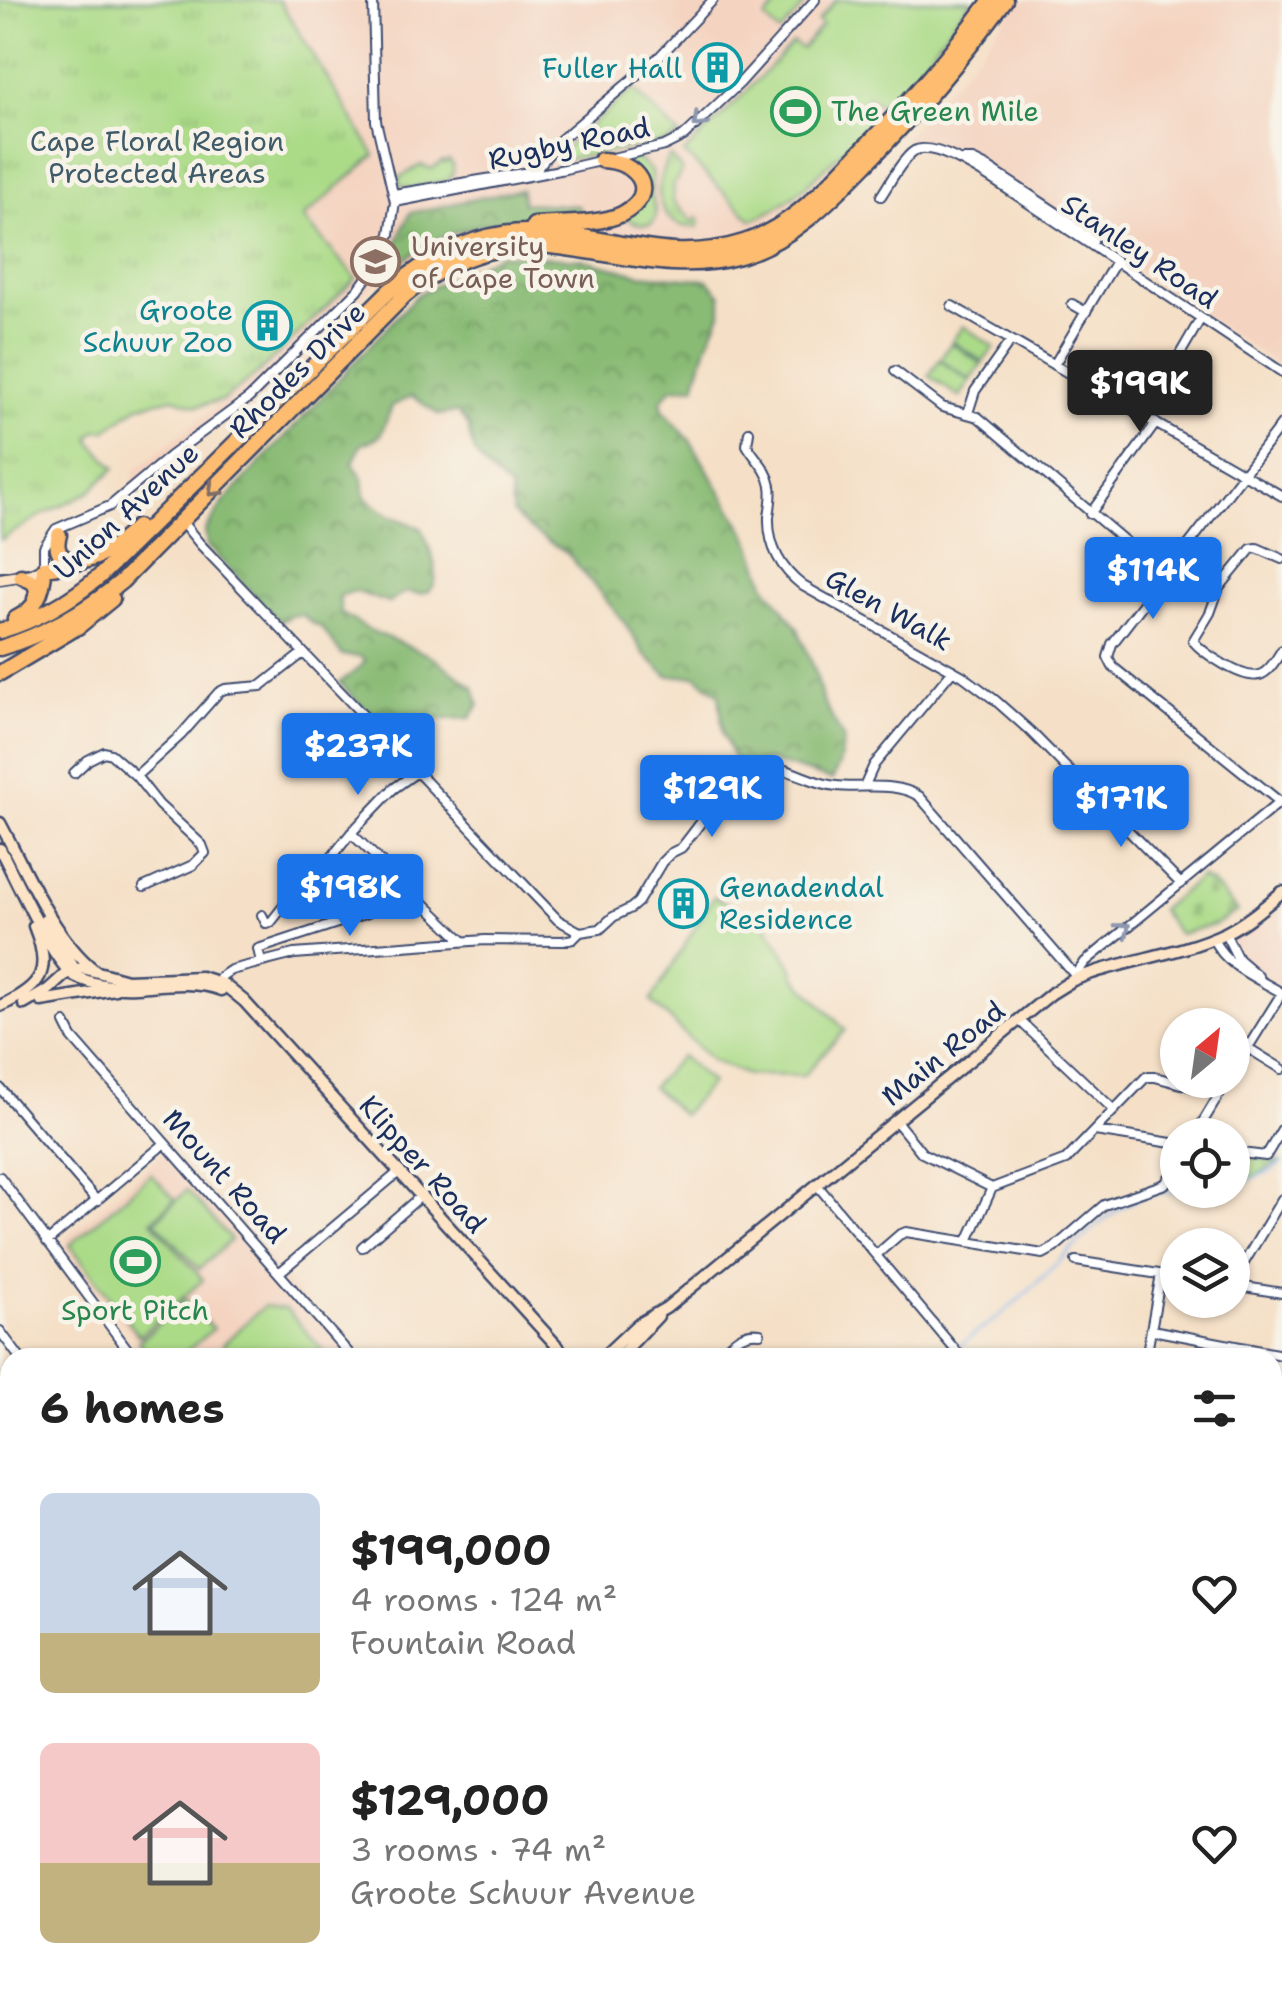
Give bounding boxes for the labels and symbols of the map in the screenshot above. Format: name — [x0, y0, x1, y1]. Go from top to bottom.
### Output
building icon: Fuller Hall — [691, 42, 743, 94]
place label: Fuller Hall — [542, 49, 683, 87]
sports icon: The Green Mile — [770, 85, 822, 137]
place label: The Green Mile — [831, 92, 1039, 130]
street label: Rugby Road — [485, 107, 653, 179]
one-way arrow — [693, 110, 711, 128]
park label: Cape Floral Region Protected Areas — [30, 122, 284, 192]
street label: Stanley Road — [1054, 185, 1226, 317]
place label: University of Cape Town — [411, 227, 595, 297]
school or university icon: University of Cape Town — [350, 236, 402, 288]
place label: Groote Schuur Zoo — [83, 291, 233, 361]
street label: Rhodes Drive — [221, 294, 373, 446]
building icon: Groote Schuur Zoo — [242, 300, 294, 352]
pin: $199K — [1070, 350, 1210, 435]
street label: Union Avenue — [45, 434, 207, 588]
one-way arrow — [208, 478, 226, 496]
pin: $114K — [1083, 537, 1223, 622]
street label: Glen Walk — [819, 559, 959, 659]
pin: $237K — [288, 713, 428, 798]
pin: $129K — [642, 755, 782, 840]
pin: $171K — [1051, 765, 1191, 850]
pin: $198K — [280, 854, 420, 939]
place label: Genadendal Residence — [719, 868, 884, 938]
building icon: Genadendal Residence — [658, 877, 710, 929]
one-way arrow — [1113, 923, 1131, 941]
street label: Main Road — [873, 991, 1013, 1115]
north arrow — [1160, 1008, 1250, 1098]
street label: Klipper Road — [351, 1087, 495, 1241]
street label: Mount Road — [154, 1101, 296, 1251]
sports icon: Sport Pitch — [109, 1236, 161, 1288]
place label: Sport Pitch — [61, 1291, 209, 1329]

